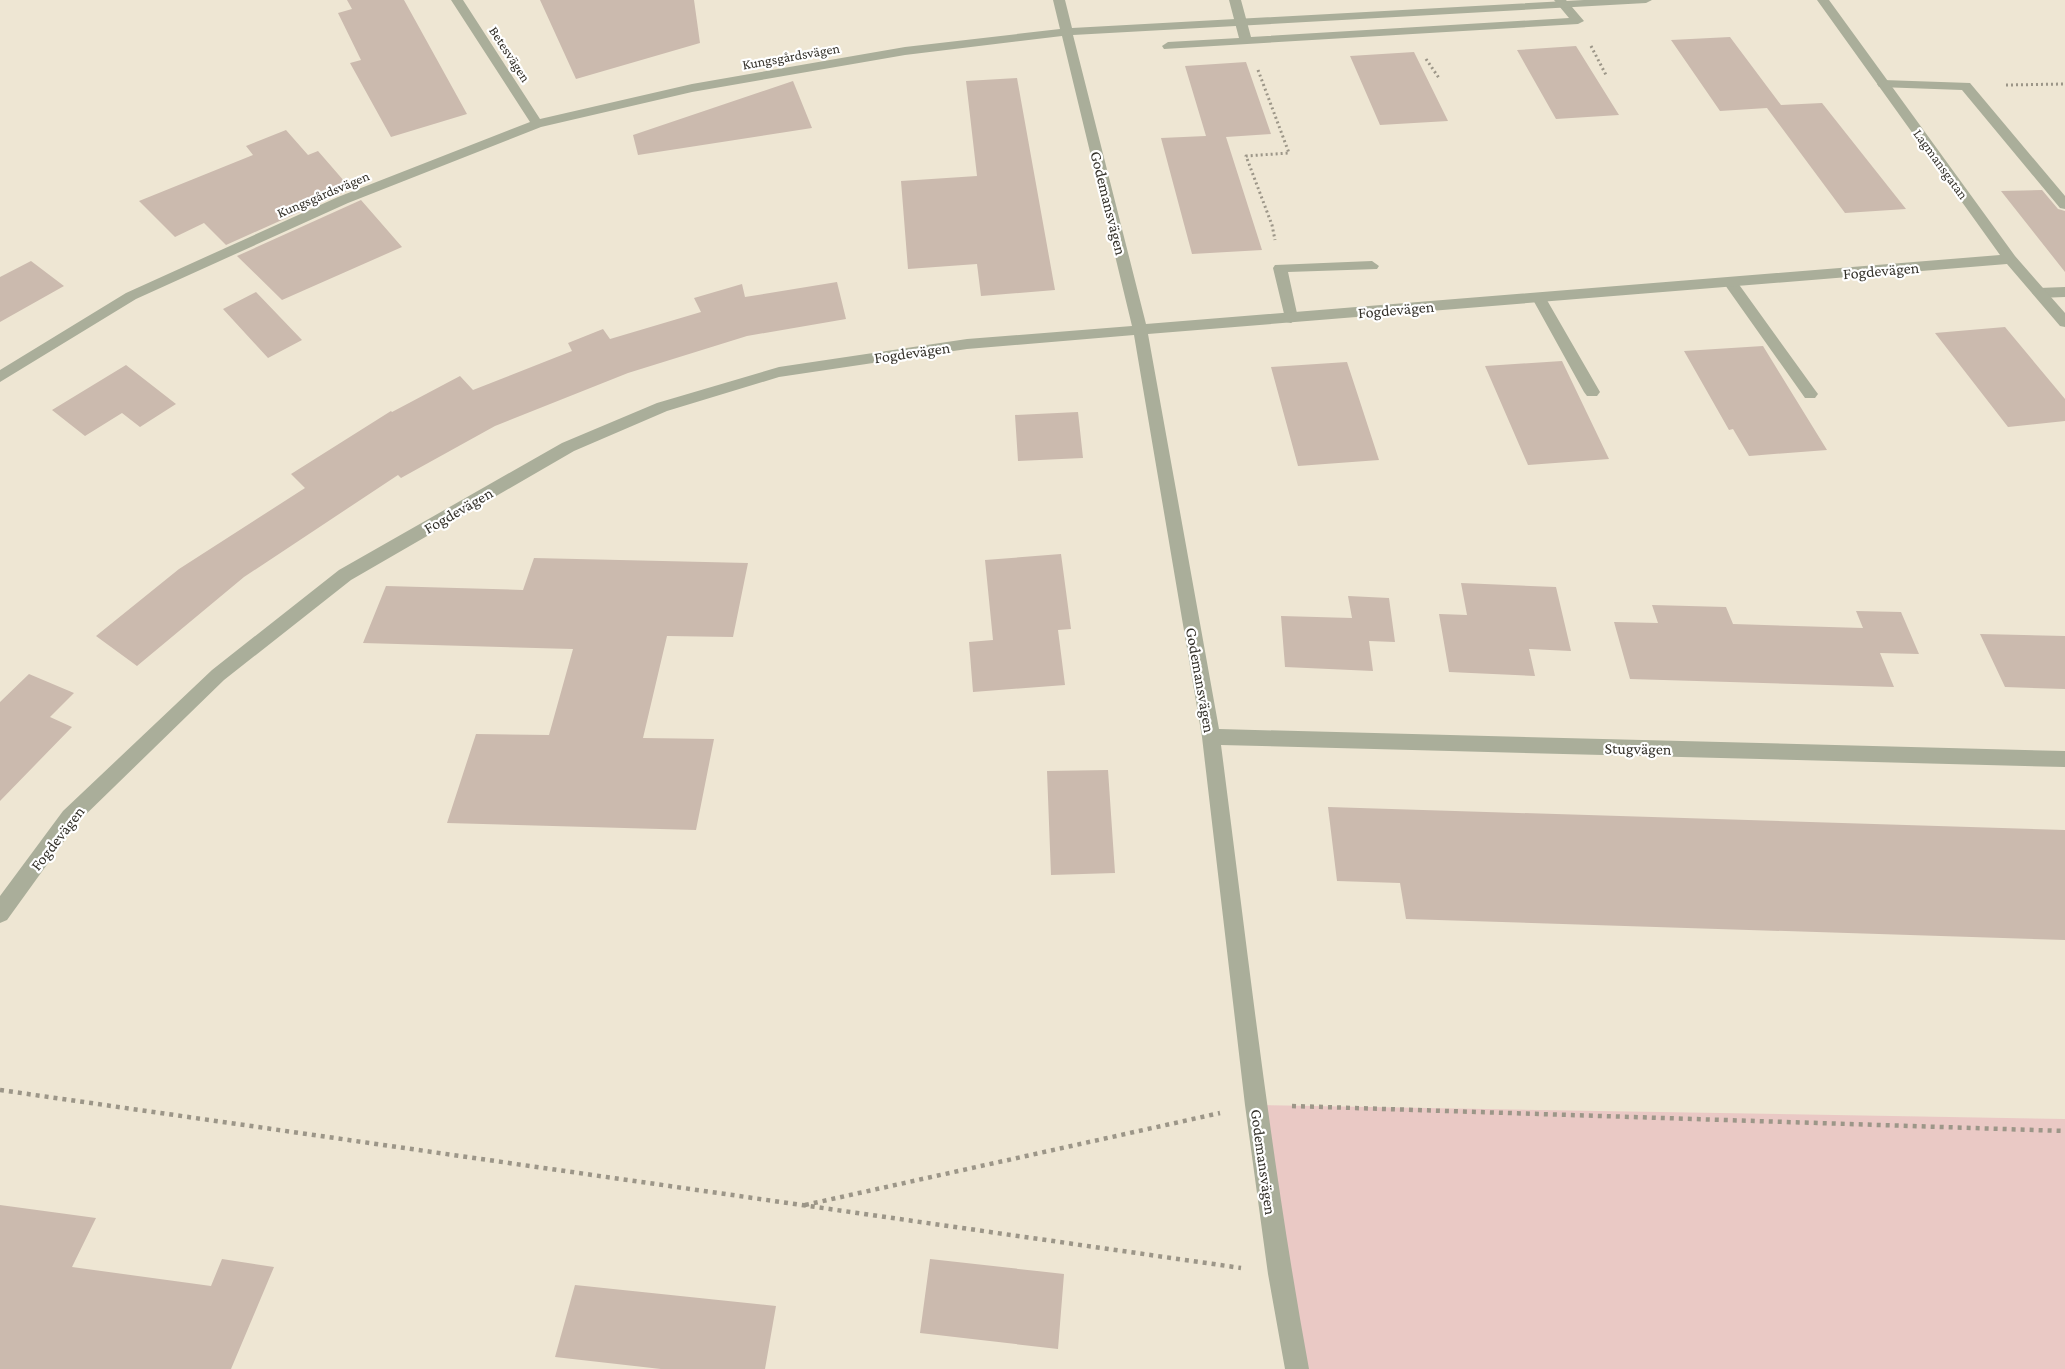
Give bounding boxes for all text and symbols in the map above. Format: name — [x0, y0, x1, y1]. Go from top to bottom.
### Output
street label: Betesvägen — [486, 23, 534, 85]
street label: Kungsgårdsvägen — [741, 39, 842, 72]
street label: Lagmansgatan — [1910, 126, 1972, 203]
street label: Godemansvägen — [1086, 149, 1130, 257]
street label: Kungsgårdsvägen — [274, 167, 372, 221]
street label: Fogdevägen — [1842, 259, 1920, 283]
street label: Fogdevägen — [1357, 298, 1435, 322]
street label: Fogdevägen — [873, 339, 952, 367]
street label: Fogdevägen — [421, 484, 496, 538]
street label: Godemansvägen — [1182, 626, 1218, 735]
street label: Stugvägen — [1604, 739, 1672, 759]
street label: Fogdevägen — [27, 803, 89, 874]
street label: Godemansvägen — [1247, 1108, 1279, 1217]

